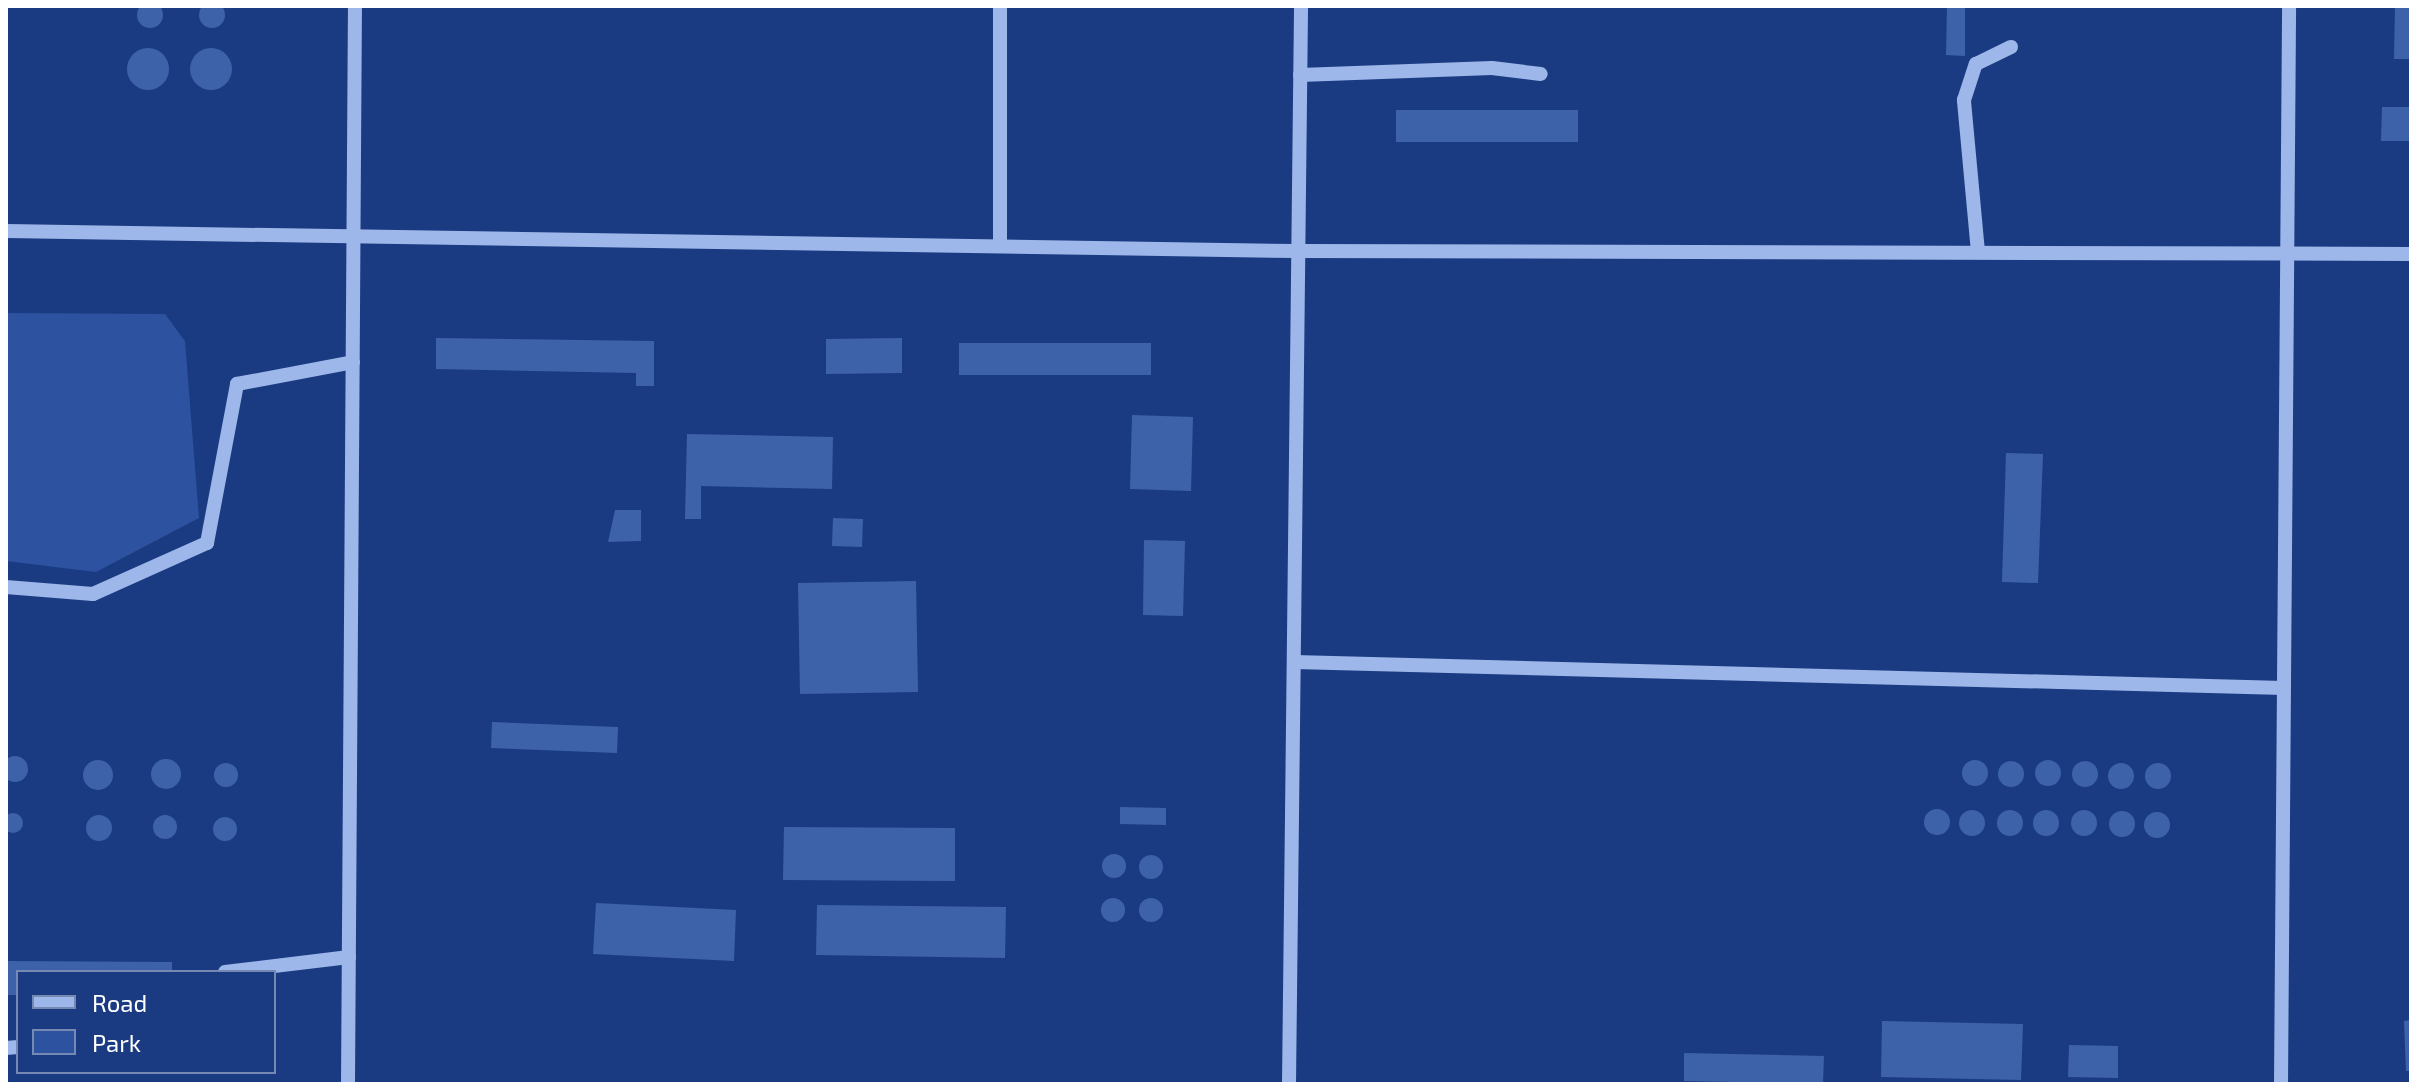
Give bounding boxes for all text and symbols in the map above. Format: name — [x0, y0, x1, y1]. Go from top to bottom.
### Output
legend — [16, 970, 276, 1074]
text: Road — [92, 988, 147, 1017]
text: Park — [92, 1028, 141, 1057]

